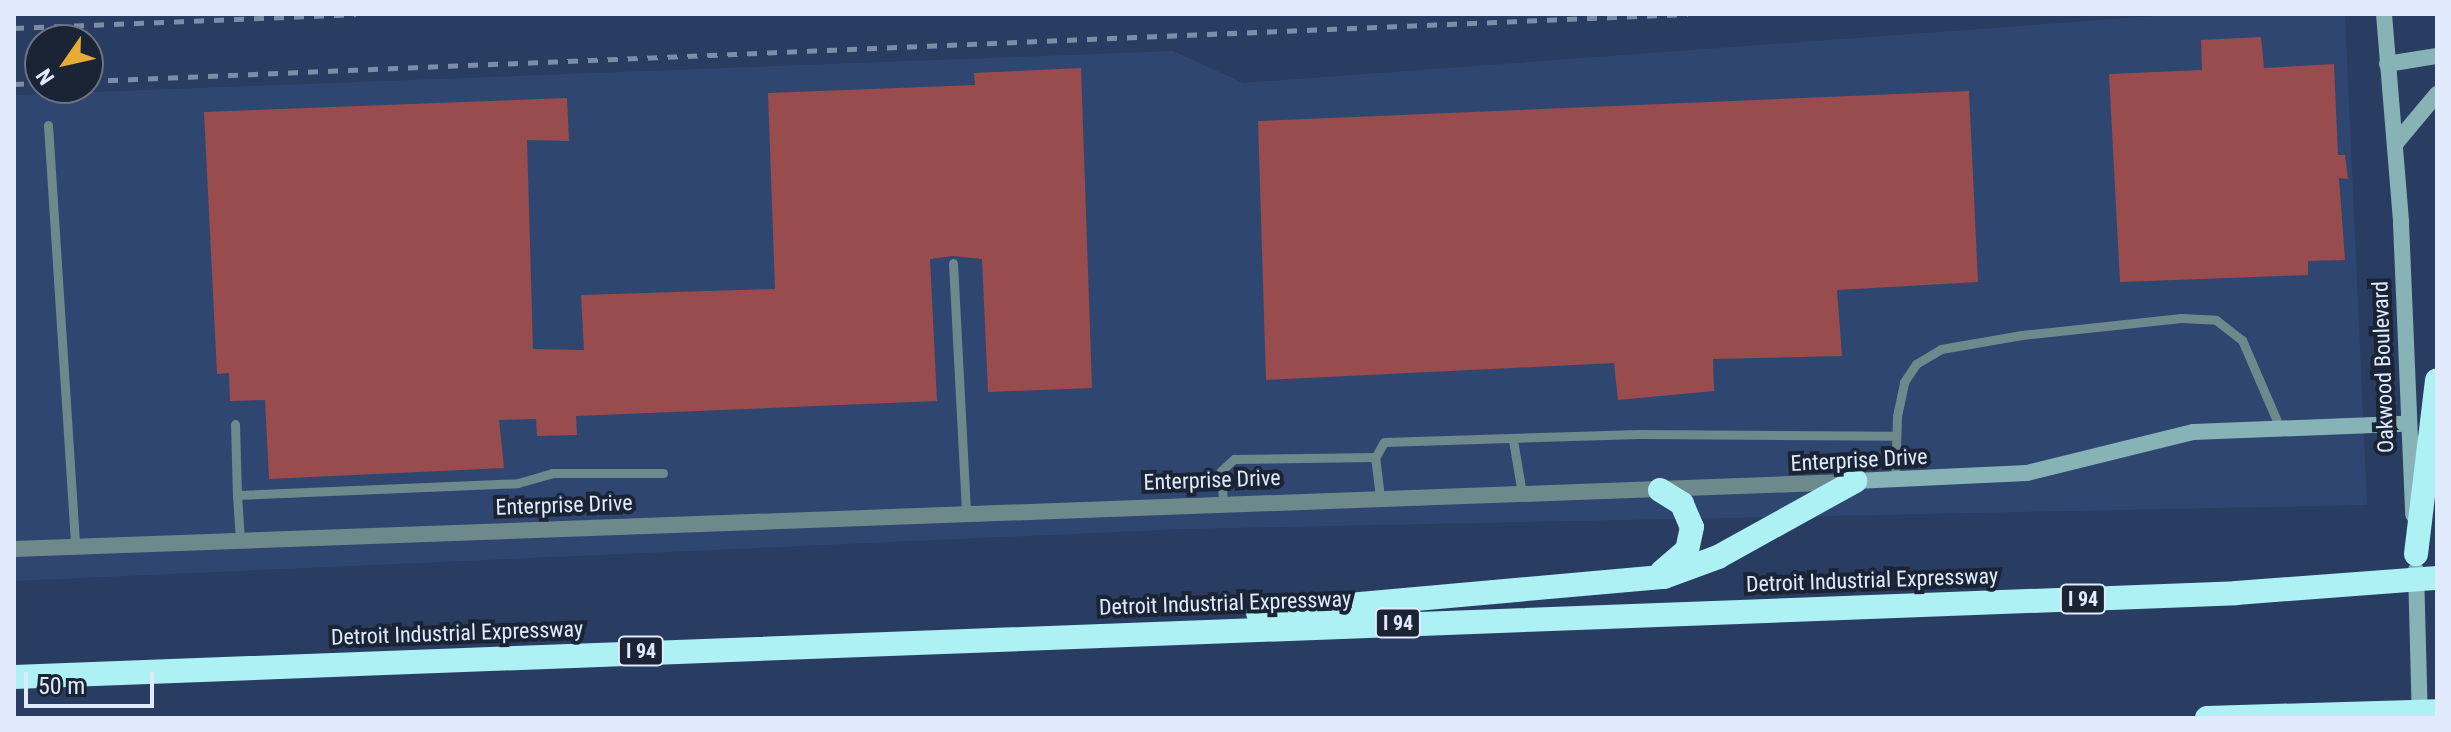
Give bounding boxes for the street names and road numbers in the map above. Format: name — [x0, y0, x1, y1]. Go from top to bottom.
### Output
street label: Oakwood Boulevard — [2367, 281, 2399, 453]
street label: Enterprise Drive — [1790, 443, 1928, 477]
street label: Enterprise Drive — [1143, 464, 1281, 496]
street label: Enterprise Drive — [495, 489, 633, 521]
street label: Detroit Industrial Expressway — [1745, 562, 1999, 598]
road number: I 94 — [2059, 583, 2107, 615]
street label: Detroit Industrial Expressway — [1098, 585, 1352, 621]
road number: I 94 — [1374, 607, 1422, 639]
street label: Detroit Industrial Expressway — [330, 615, 584, 651]
road number: I 94 — [617, 635, 665, 667]

